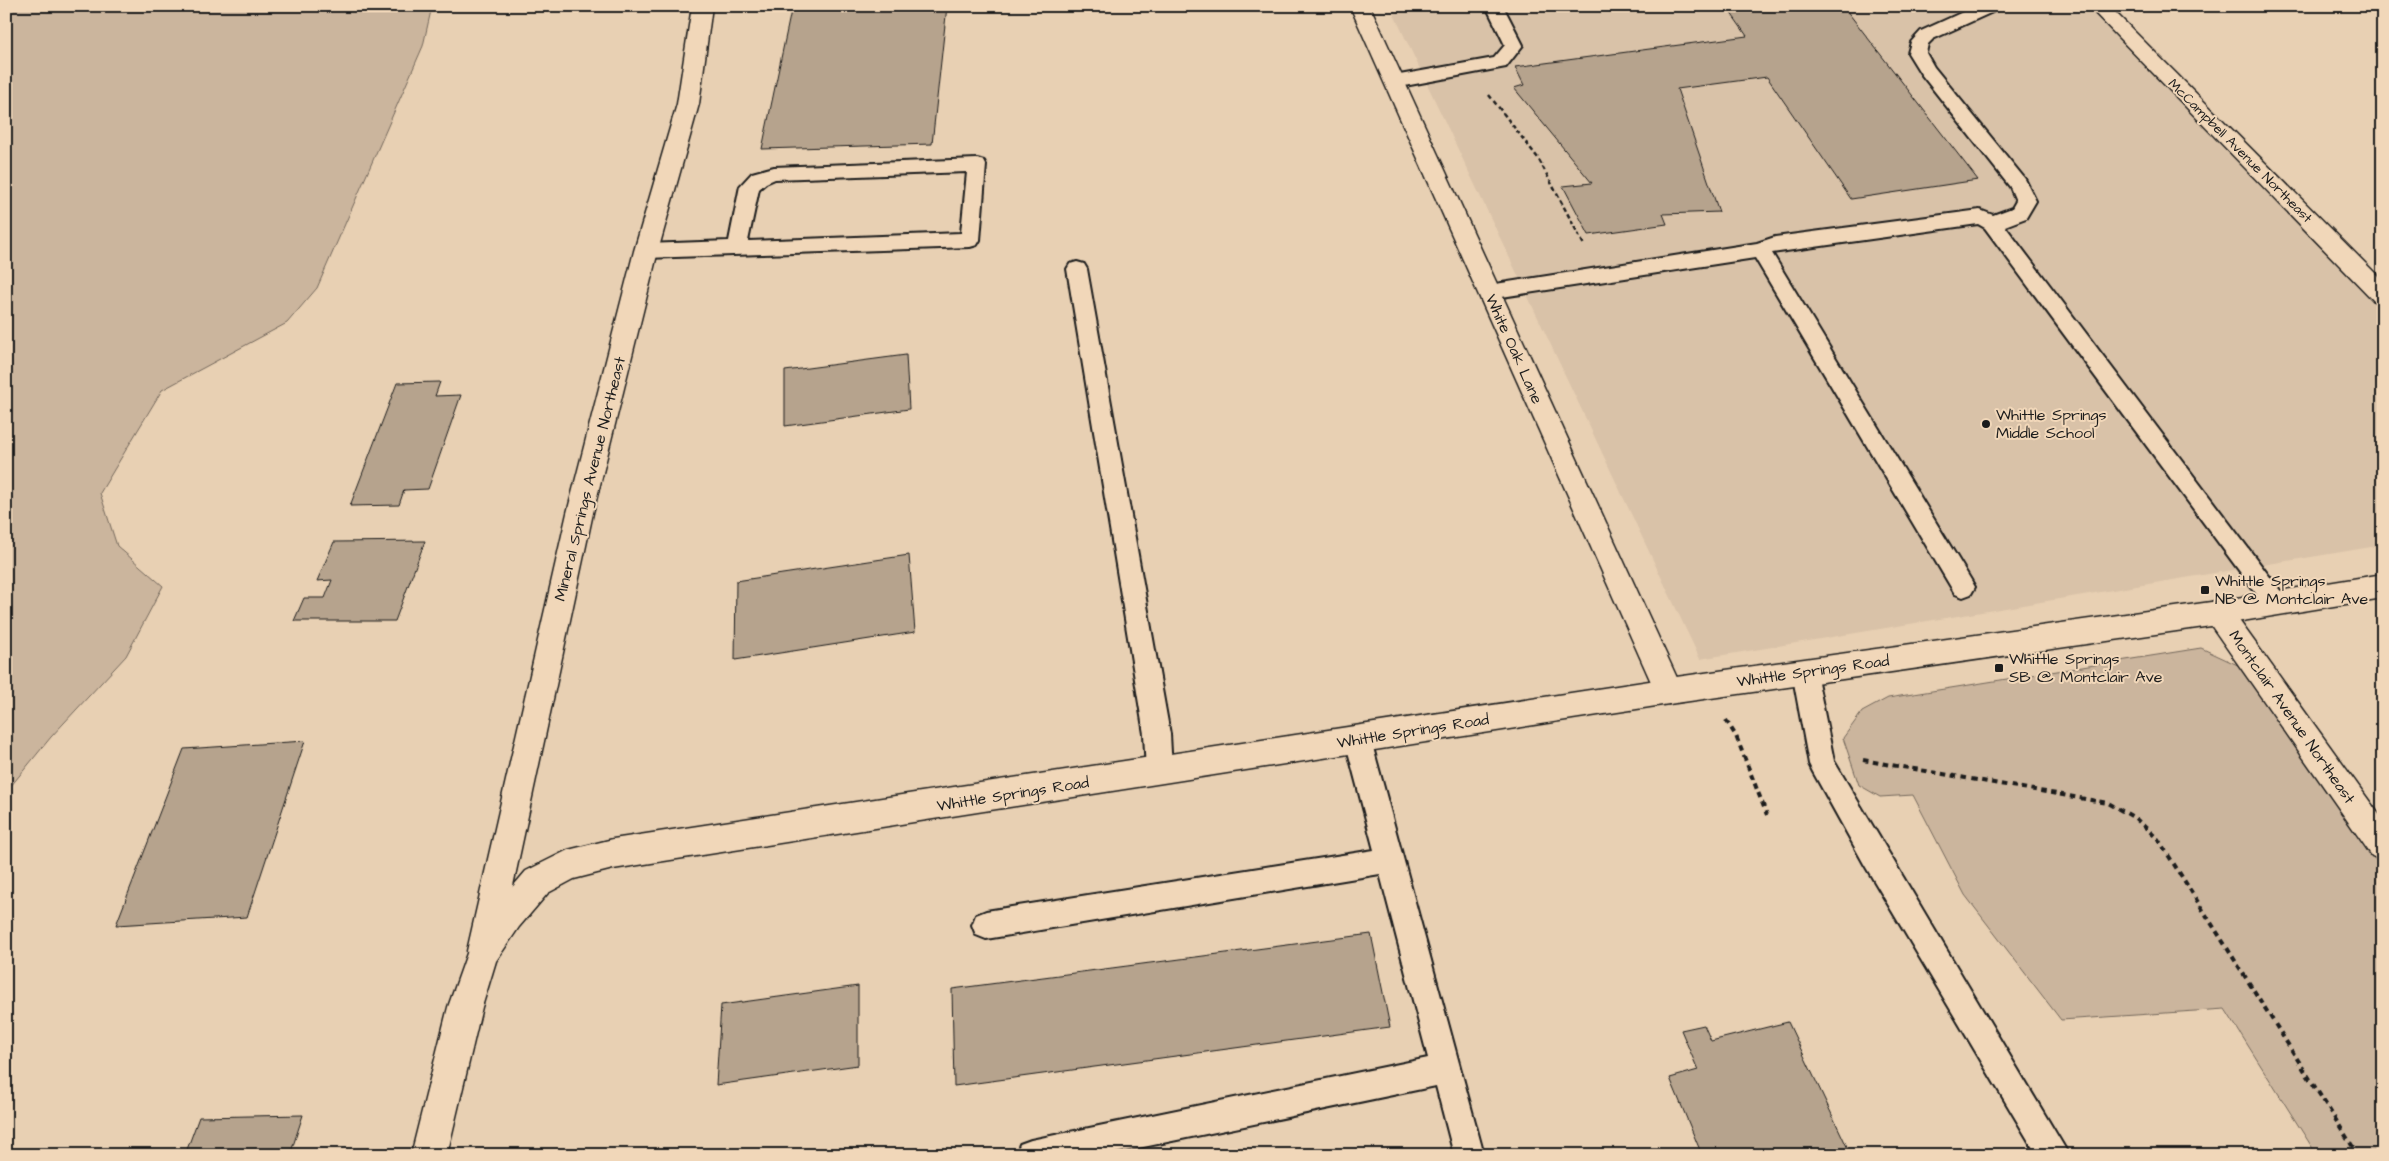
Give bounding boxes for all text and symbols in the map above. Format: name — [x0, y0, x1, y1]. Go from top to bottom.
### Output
street label: McCampbell Avenue Northeast — [2163, 74, 2317, 228]
street label: White Oak Lane — [1480, 291, 1548, 408]
street label: Mineral Springs Avenue Northeast — [549, 354, 632, 604]
place label: Whittle Springs Middle School — [1996, 404, 2107, 444]
marker: Whittle Springs Middle School — [1980, 418, 1992, 430]
place label: Whittle Springs NB @ Montclair Ave — [2215, 570, 2369, 610]
marker: Whittle Springs NB @ Montclair Ave — [2199, 584, 2211, 596]
street label: Montclair Avenue Northeast — [2224, 626, 2361, 809]
place label: Whittle Springs SB @ Montclair Ave — [2009, 648, 2163, 688]
street label: Whittle Springs Road — [1735, 649, 1891, 694]
marker: Whittle Springs SB @ Montclair Ave — [1993, 662, 2005, 674]
street label: Whittle Springs Road — [1335, 708, 1491, 755]
street label: Whittle Springs Road — [935, 771, 1091, 818]

